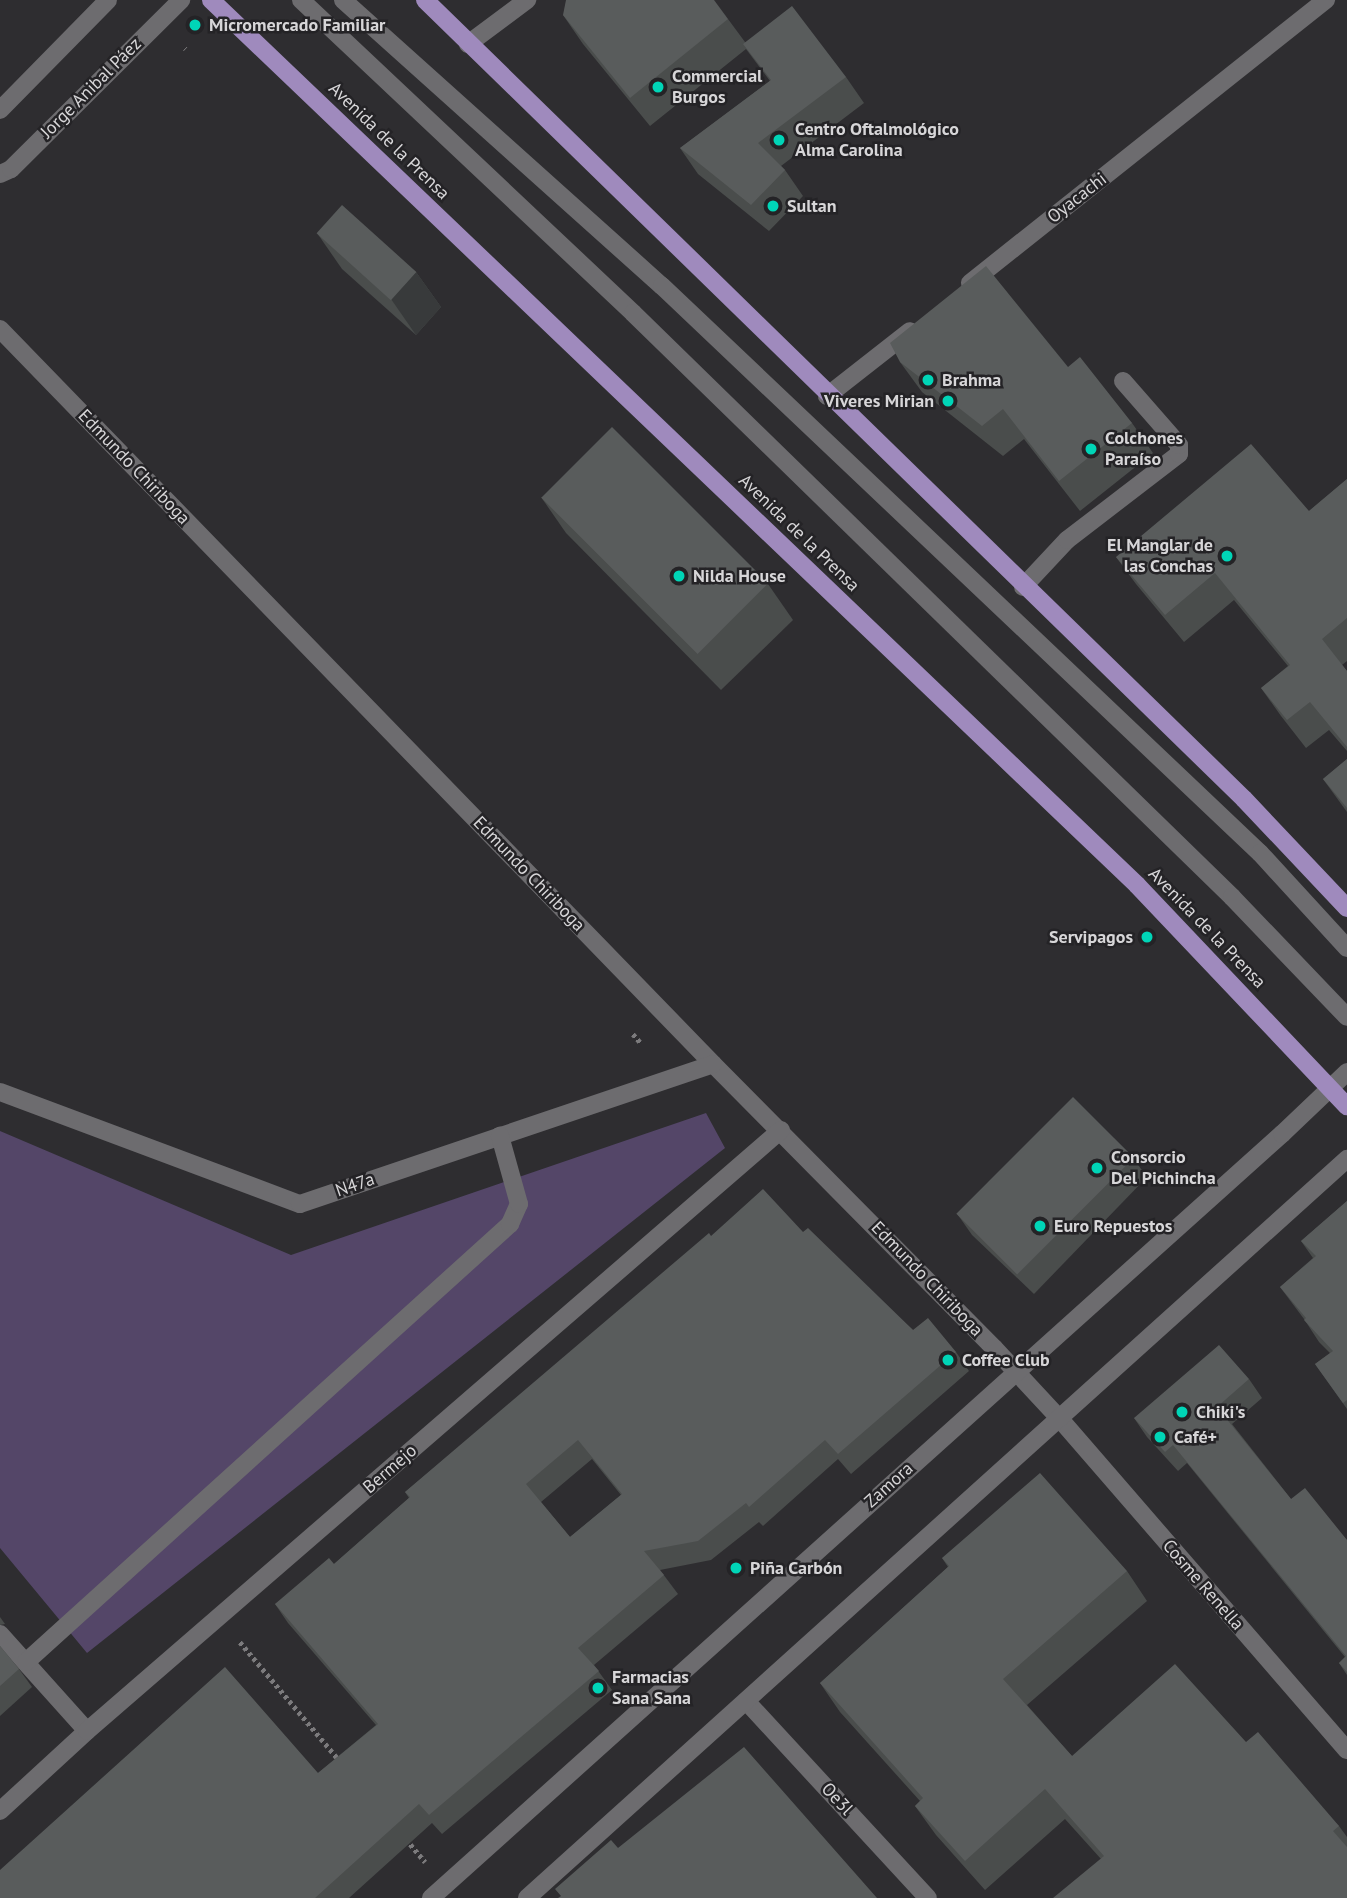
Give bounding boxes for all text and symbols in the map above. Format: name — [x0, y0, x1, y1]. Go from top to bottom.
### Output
place label: Micromercado Familiar — [209, 14, 385, 36]
marker: Micromercado Familiar — [187, 17, 203, 33]
street label: Jorge Anibal Páez — [36, 33, 146, 143]
place label: Commercial Burgos — [672, 66, 762, 108]
street label: Avenida de la Prensa — [324, 78, 454, 204]
marker: Commercial Burgos — [650, 79, 666, 95]
place label: Centro Oftalmológico Alma Carolina — [795, 119, 959, 162]
marker: Centro Oftalmológico Alma Carolina — [769, 130, 789, 150]
street label: Oyacachi — [1043, 168, 1111, 228]
place label: Sultan — [787, 195, 837, 217]
marker: Sultan — [765, 198, 781, 214]
place label: Brahma — [942, 369, 1001, 391]
marker: Brahma — [920, 372, 936, 388]
place label: Viveres Mirian — [824, 390, 934, 412]
marker: Viveres Mirian — [940, 393, 956, 409]
street label: Edmundo Chiriboga — [74, 405, 194, 529]
place label: Colchones Paraíso — [1105, 428, 1183, 471]
marker: Colchones Paraíso — [1083, 441, 1099, 457]
street label: Avenida de la Prensa — [734, 470, 864, 596]
place label: El Manglar de las Conchas — [1107, 535, 1213, 578]
marker: El Manglar de las Conchas — [1219, 548, 1235, 564]
place label: Nilda House — [693, 565, 786, 587]
marker: Nilda House — [671, 568, 687, 584]
street label: Edmundo Chiriboga — [469, 812, 589, 936]
street label: Avenida de la Prensa — [1144, 863, 1270, 993]
place label: Servipagos — [1049, 926, 1133, 948]
marker: Servipagos — [1139, 929, 1155, 945]
place label: Consorcio Del Pichincha — [1111, 1147, 1216, 1190]
marker: Consorcio Del Pichincha — [1089, 1160, 1105, 1176]
street label: N47a — [333, 1168, 377, 1202]
place label: Euro Repuestos — [1054, 1215, 1172, 1237]
street label: Edmundo Chiriboga — [867, 1217, 987, 1341]
marker: Euro Repuestos — [1032, 1218, 1048, 1234]
place label: Coffee Club — [962, 1349, 1050, 1371]
marker: Coffee Club — [940, 1352, 956, 1368]
place label: Chiki's — [1196, 1401, 1245, 1423]
marker: Chiki's — [1174, 1404, 1190, 1420]
place label: Café+ — [1174, 1426, 1217, 1448]
marker: Café+ — [1152, 1429, 1168, 1445]
street label: Bermejo — [359, 1440, 421, 1498]
street label: Zamora — [860, 1458, 918, 1512]
street label: Cosme Renella — [1158, 1535, 1248, 1635]
place label: Piña Carbón — [750, 1557, 843, 1579]
marker: Piña Carbón — [728, 1560, 744, 1576]
place label: Farmacias Sana Sana — [612, 1667, 691, 1710]
marker: Farmacias Sana Sana — [590, 1680, 606, 1696]
street label: Oe3l — [817, 1778, 857, 1820]

